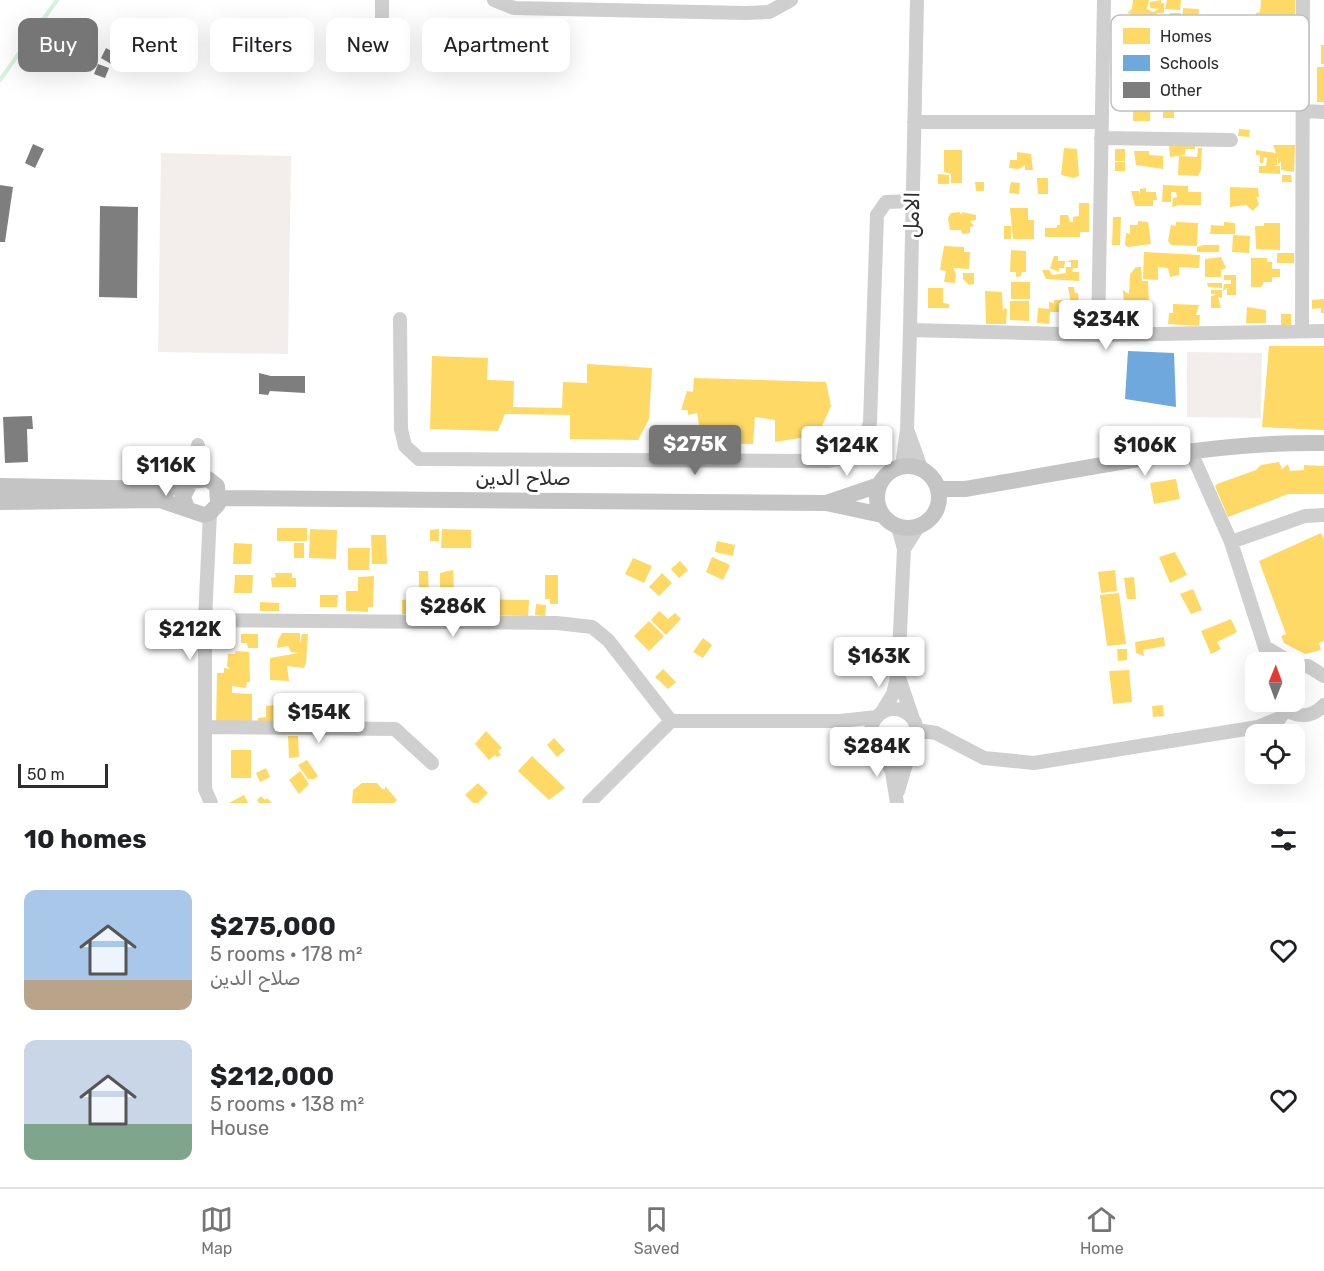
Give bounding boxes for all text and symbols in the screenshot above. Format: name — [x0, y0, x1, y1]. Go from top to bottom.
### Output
legend — [1111, 15, 1309, 111]
chip: Buy — [18, 18, 98, 72]
chip: Rent — [110, 18, 198, 72]
chip: Filters — [210, 18, 314, 72]
chip: New — [326, 18, 410, 72]
chip: Apartment — [422, 18, 570, 72]
text: Homes — [1160, 27, 1212, 46]
text: Schools — [1160, 54, 1219, 73]
text: Other — [1160, 81, 1202, 100]
street label: الامل — [899, 192, 924, 238]
pin: $234K — [1064, 300, 1148, 351]
text: $234K — [1073, 307, 1139, 331]
pin: $275K — [653, 425, 737, 476]
pin: $124K — [805, 426, 889, 477]
pin: $106K — [1103, 426, 1187, 477]
text: $275K — [663, 432, 727, 456]
text: $124K — [815, 433, 879, 457]
text: $106K — [1113, 433, 1177, 457]
pin: $116K — [124, 446, 208, 497]
text: $116K — [136, 453, 196, 477]
street label: صلاح الدين — [476, 465, 570, 492]
pin: $286K — [411, 587, 495, 638]
text: $286K — [420, 594, 486, 618]
pin: $212K — [148, 610, 232, 661]
text: $212K — [159, 617, 221, 641]
pin: $163K — [837, 637, 921, 688]
text: $163K — [848, 644, 910, 668]
north arrow — [1245, 652, 1305, 712]
map controls — [1245, 652, 1305, 784]
pin: $154K — [277, 693, 361, 744]
text: $154K — [287, 700, 351, 724]
button: locate — [1245, 724, 1305, 784]
pin: $284K — [835, 727, 919, 778]
text: $284K — [844, 734, 910, 758]
scale bar — [18, 761, 108, 788]
text: 50 m — [27, 765, 65, 784]
icon: filters — [1267, 823, 1300, 856]
text: 10 homes — [24, 824, 147, 855]
text: $275,000 — [210, 911, 336, 942]
icon: home — [72, 914, 144, 986]
icon: heart — [1267, 934, 1300, 967]
text: 5 rooms · 178 m² — [210, 942, 363, 966]
text: صلاح الدين — [210, 966, 300, 990]
text: $212,000 — [210, 1061, 334, 1092]
icon: home — [72, 1064, 144, 1136]
icon: heart — [1267, 1084, 1300, 1117]
text: 5 rooms · 138 m² — [210, 1092, 364, 1116]
text: House — [210, 1116, 269, 1140]
tab: Map — [200, 1203, 233, 1258]
tab: Saved — [634, 1203, 679, 1258]
tab: Home — [1080, 1203, 1124, 1258]

